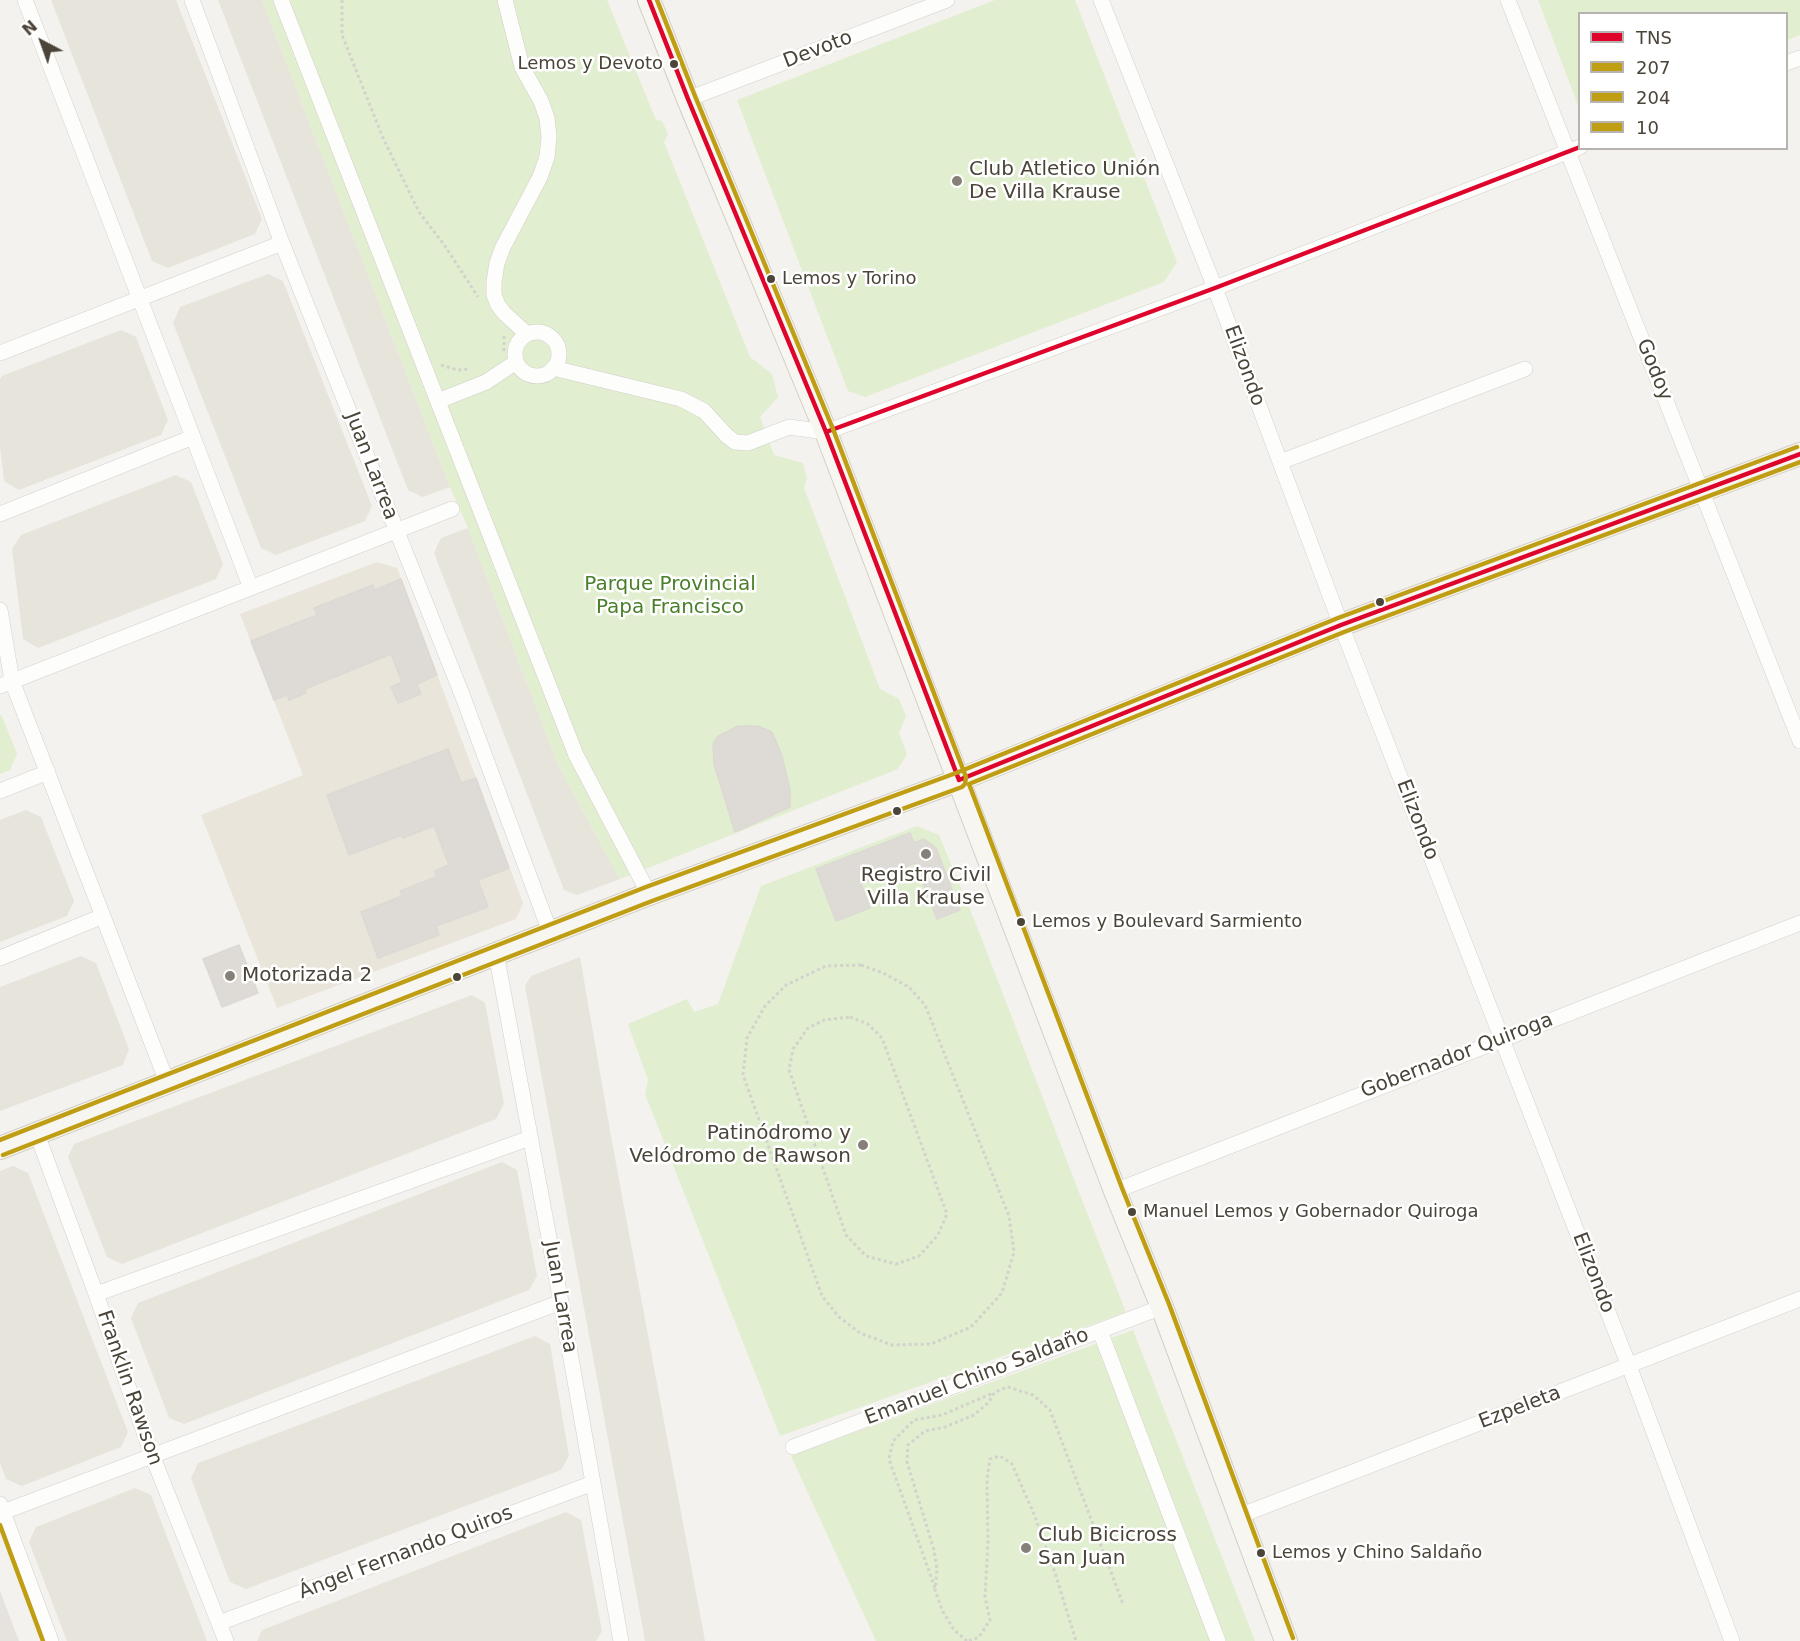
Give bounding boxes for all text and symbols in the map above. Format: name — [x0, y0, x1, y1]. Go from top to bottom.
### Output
north arrow — [12, 12, 72, 72]
legend — [1578, 12, 1788, 150]
text: N — [19, 16, 41, 40]
street label: Devoto — [780, 26, 856, 74]
text: TNS — [1636, 27, 1672, 48]
place label: Lemos y Devoto — [518, 53, 663, 75]
text: 207 — [1636, 57, 1670, 78]
marker: Lemos y Devoto — [668, 58, 680, 70]
text: 204 — [1636, 87, 1670, 108]
text: 10 — [1636, 117, 1659, 138]
place label: Club Atletico Unión De Villa Krause — [969, 158, 1160, 205]
marker: Club Atletico Unión De Villa Krause — [950, 174, 964, 188]
place label: Lemos y Torino — [782, 268, 917, 290]
marker: Lemos y Torino — [765, 273, 777, 285]
street label: Elizondo — [1218, 322, 1270, 410]
street label: Godoy — [1631, 336, 1677, 404]
street label: Juan Larrea — [339, 409, 403, 523]
park label: Parque Provincial Papa Francisco — [584, 573, 756, 620]
unlabelled marker — [1374, 596, 1386, 608]
street label: Elizondo — [1391, 776, 1443, 864]
unlabelled marker — [891, 805, 903, 817]
marker: Registro Civil Villa Krause — [919, 847, 933, 861]
place label: Registro Civil Villa Krause — [861, 864, 991, 911]
place label: Lemos y Boulevard Sarmiento — [1032, 911, 1302, 933]
marker: Lemos y Boulevard Sarmiento — [1015, 916, 1027, 928]
place label: Motorizada 2 — [242, 964, 372, 988]
marker: Motorizada 2 — [223, 969, 237, 983]
unlabelled marker — [451, 971, 463, 983]
street label: Gobernador Quiroga — [1357, 1008, 1557, 1104]
place label: Patinódromo y Velódromo de Rawson — [629, 1122, 851, 1169]
marker: Patinódromo y Velódromo de Rawson — [856, 1138, 870, 1152]
place label: Manuel Lemos y Gobernador Quiroga — [1143, 1201, 1479, 1223]
marker: Manuel Lemos y Gobernador Quiroga — [1126, 1206, 1138, 1218]
street label: Elizondo — [1567, 1229, 1619, 1317]
street label: Juan Larrea — [538, 1239, 582, 1355]
street label: Franklin Rawson — [91, 1307, 167, 1469]
street label: Emanuel Chino Saldaño — [862, 1323, 1092, 1431]
street label: Ezpeleta — [1476, 1381, 1564, 1435]
street label: Ángel Fernando Quiros — [296, 1501, 516, 1605]
place label: Club Bicicross San Juan — [1038, 1524, 1177, 1571]
marker: Club Bicicross San Juan — [1019, 1541, 1033, 1555]
place label: Lemos y Chino Saldaño — [1272, 1542, 1482, 1564]
marker: Lemos y Chino Saldaño — [1255, 1547, 1267, 1559]

